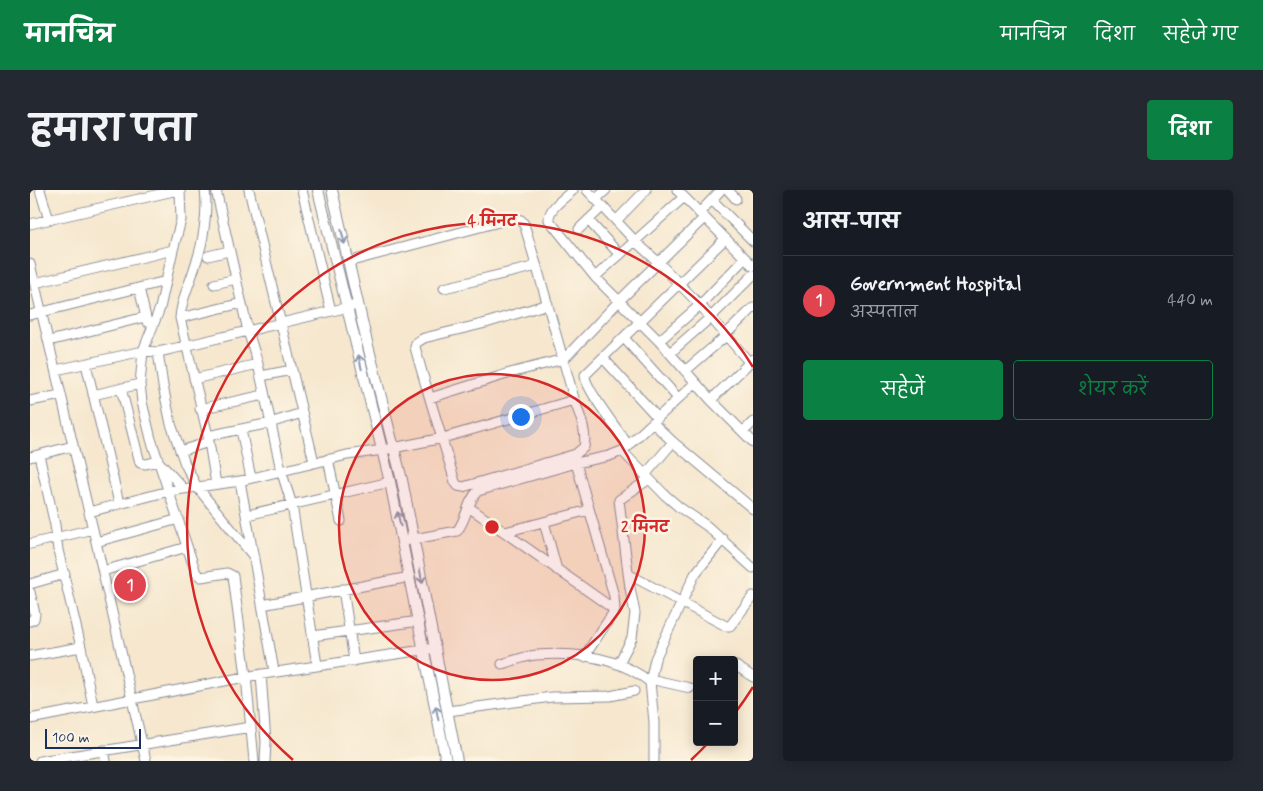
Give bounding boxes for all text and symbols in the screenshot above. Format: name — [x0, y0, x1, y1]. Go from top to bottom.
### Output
text: मानचित्र — [25, 20, 114, 51]
text: मानचित्र — [1000, 23, 1066, 47]
text: दिशा — [1094, 23, 1135, 47]
text: सहेजे गए — [1163, 23, 1238, 47]
button: दिशा — [1147, 100, 1233, 160]
text: हमारा पता — [30, 107, 195, 153]
text: 4 मिनट — [467, 208, 518, 232]
text: आस-पास — [803, 208, 900, 236]
one-way arrow — [338, 229, 348, 245]
text: Government Hospital — [850, 272, 1021, 297]
text: 1 — [815, 290, 823, 311]
text: 440 m — [1167, 290, 1213, 311]
text: अस्पताल — [850, 302, 918, 323]
one-way arrow — [355, 354, 364, 370]
button: सहेजें — [803, 360, 1003, 420]
button: शेयर करें — [1013, 360, 1213, 420]
your location — [508, 404, 534, 430]
one-way arrow — [393, 512, 403, 528]
text: 2 मिनट — [621, 514, 670, 538]
centre of rings — [483, 518, 501, 536]
pin: 1 — [114, 566, 146, 604]
one-way arrow — [417, 567, 427, 583]
map controls — [693, 656, 738, 746]
button: + — [693, 656, 738, 701]
button: − — [693, 701, 738, 746]
one-way arrow — [432, 706, 441, 722]
scale bar — [45, 726, 141, 749]
text: 100 m — [52, 729, 90, 747]

